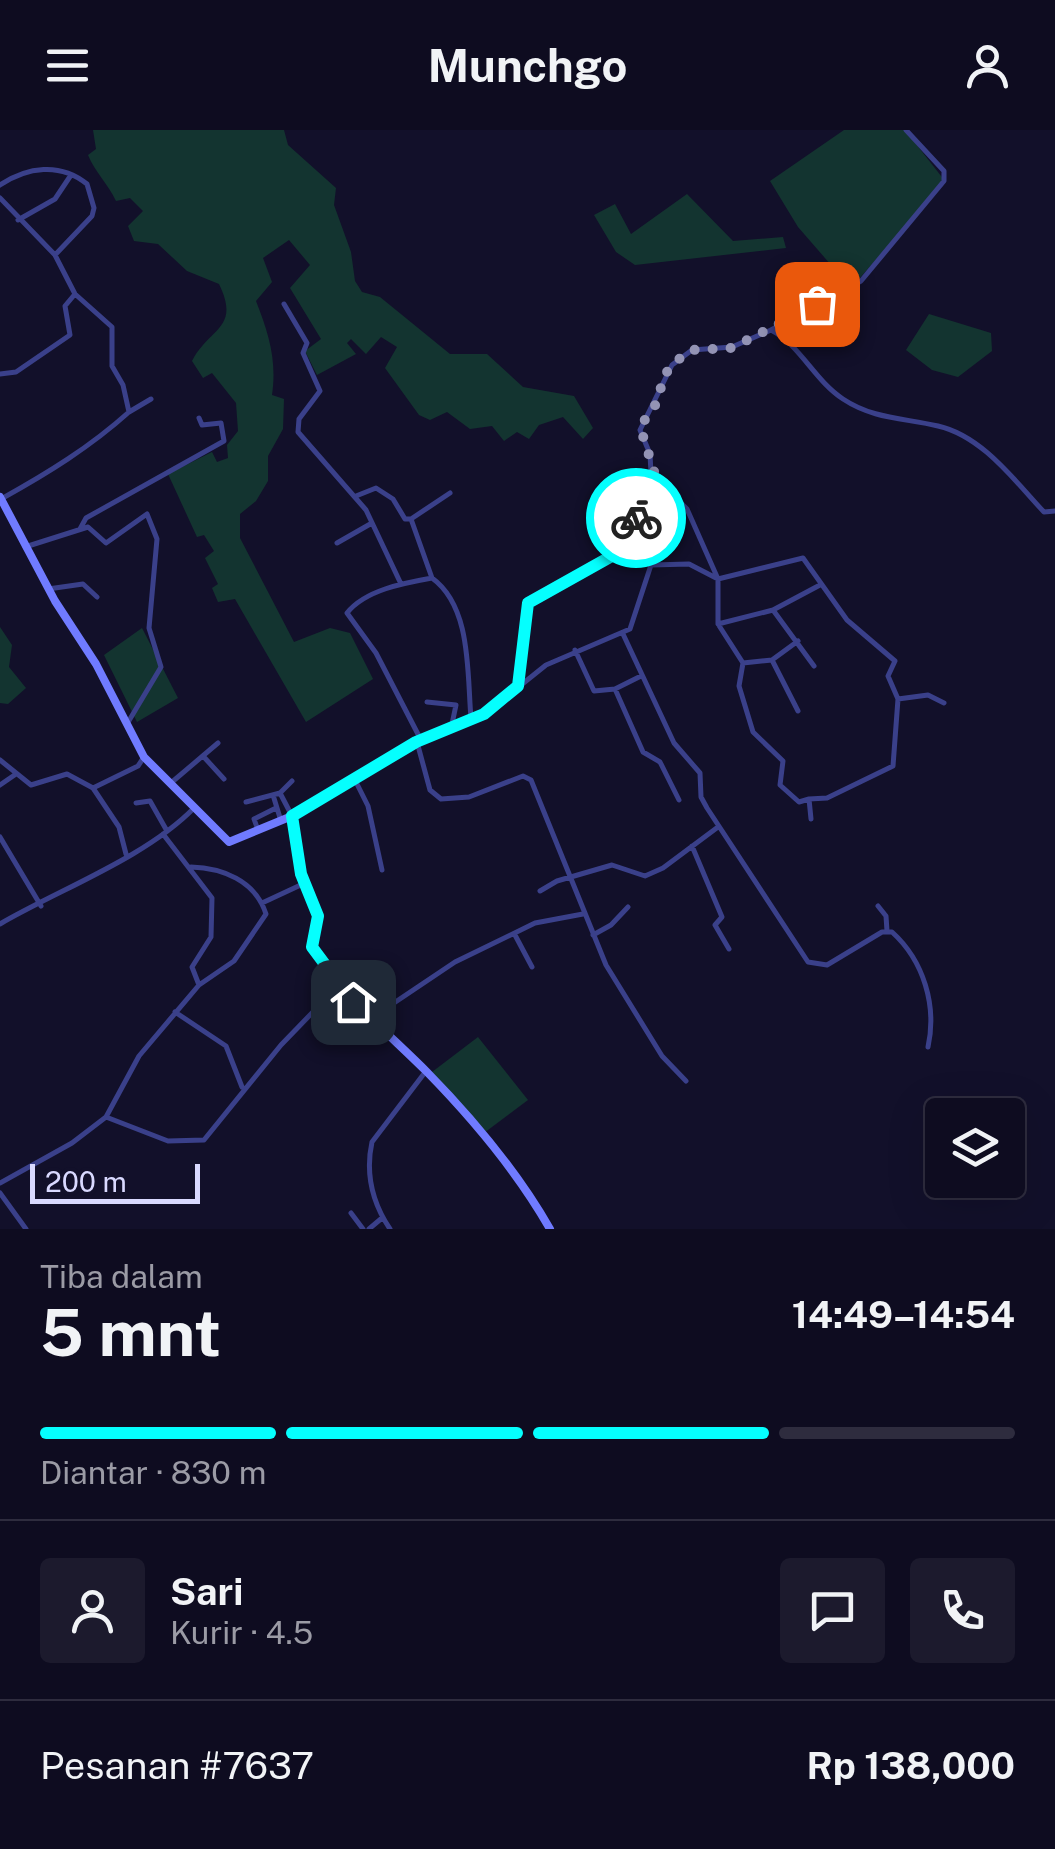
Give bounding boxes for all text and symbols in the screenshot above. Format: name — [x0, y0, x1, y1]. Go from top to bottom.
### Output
icon: menu — [40, 38, 95, 93]
icon: person — [960, 38, 1015, 93]
text: Munchgo — [428, 39, 627, 92]
pin — [775, 262, 860, 347]
icon: bag — [790, 277, 845, 332]
courier — [586, 468, 686, 568]
icon: bike — [609, 491, 664, 546]
pin — [311, 960, 396, 1045]
icon: home — [326, 975, 381, 1030]
map controls — [925, 1098, 1025, 1198]
button: layers — [925, 1098, 1025, 1198]
scale bar — [30, 1159, 200, 1204]
text: 200 m — [45, 1165, 127, 1198]
text: Tiba dalam — [40, 1258, 203, 1295]
text: 14:49–14:54 — [792, 1292, 1015, 1337]
text: 5 mnt — [40, 1294, 221, 1371]
text: Diantar · 830 m — [40, 1454, 266, 1491]
button: person — [40, 1558, 145, 1663]
button: chat — [780, 1558, 885, 1663]
button: phone — [910, 1558, 1015, 1663]
text: Sari — [170, 1569, 243, 1614]
text: Kurir · 4.5 — [170, 1614, 313, 1651]
text: Pesanan #7637 — [40, 1743, 314, 1788]
text: Rp 138,000 — [806, 1743, 1015, 1788]

